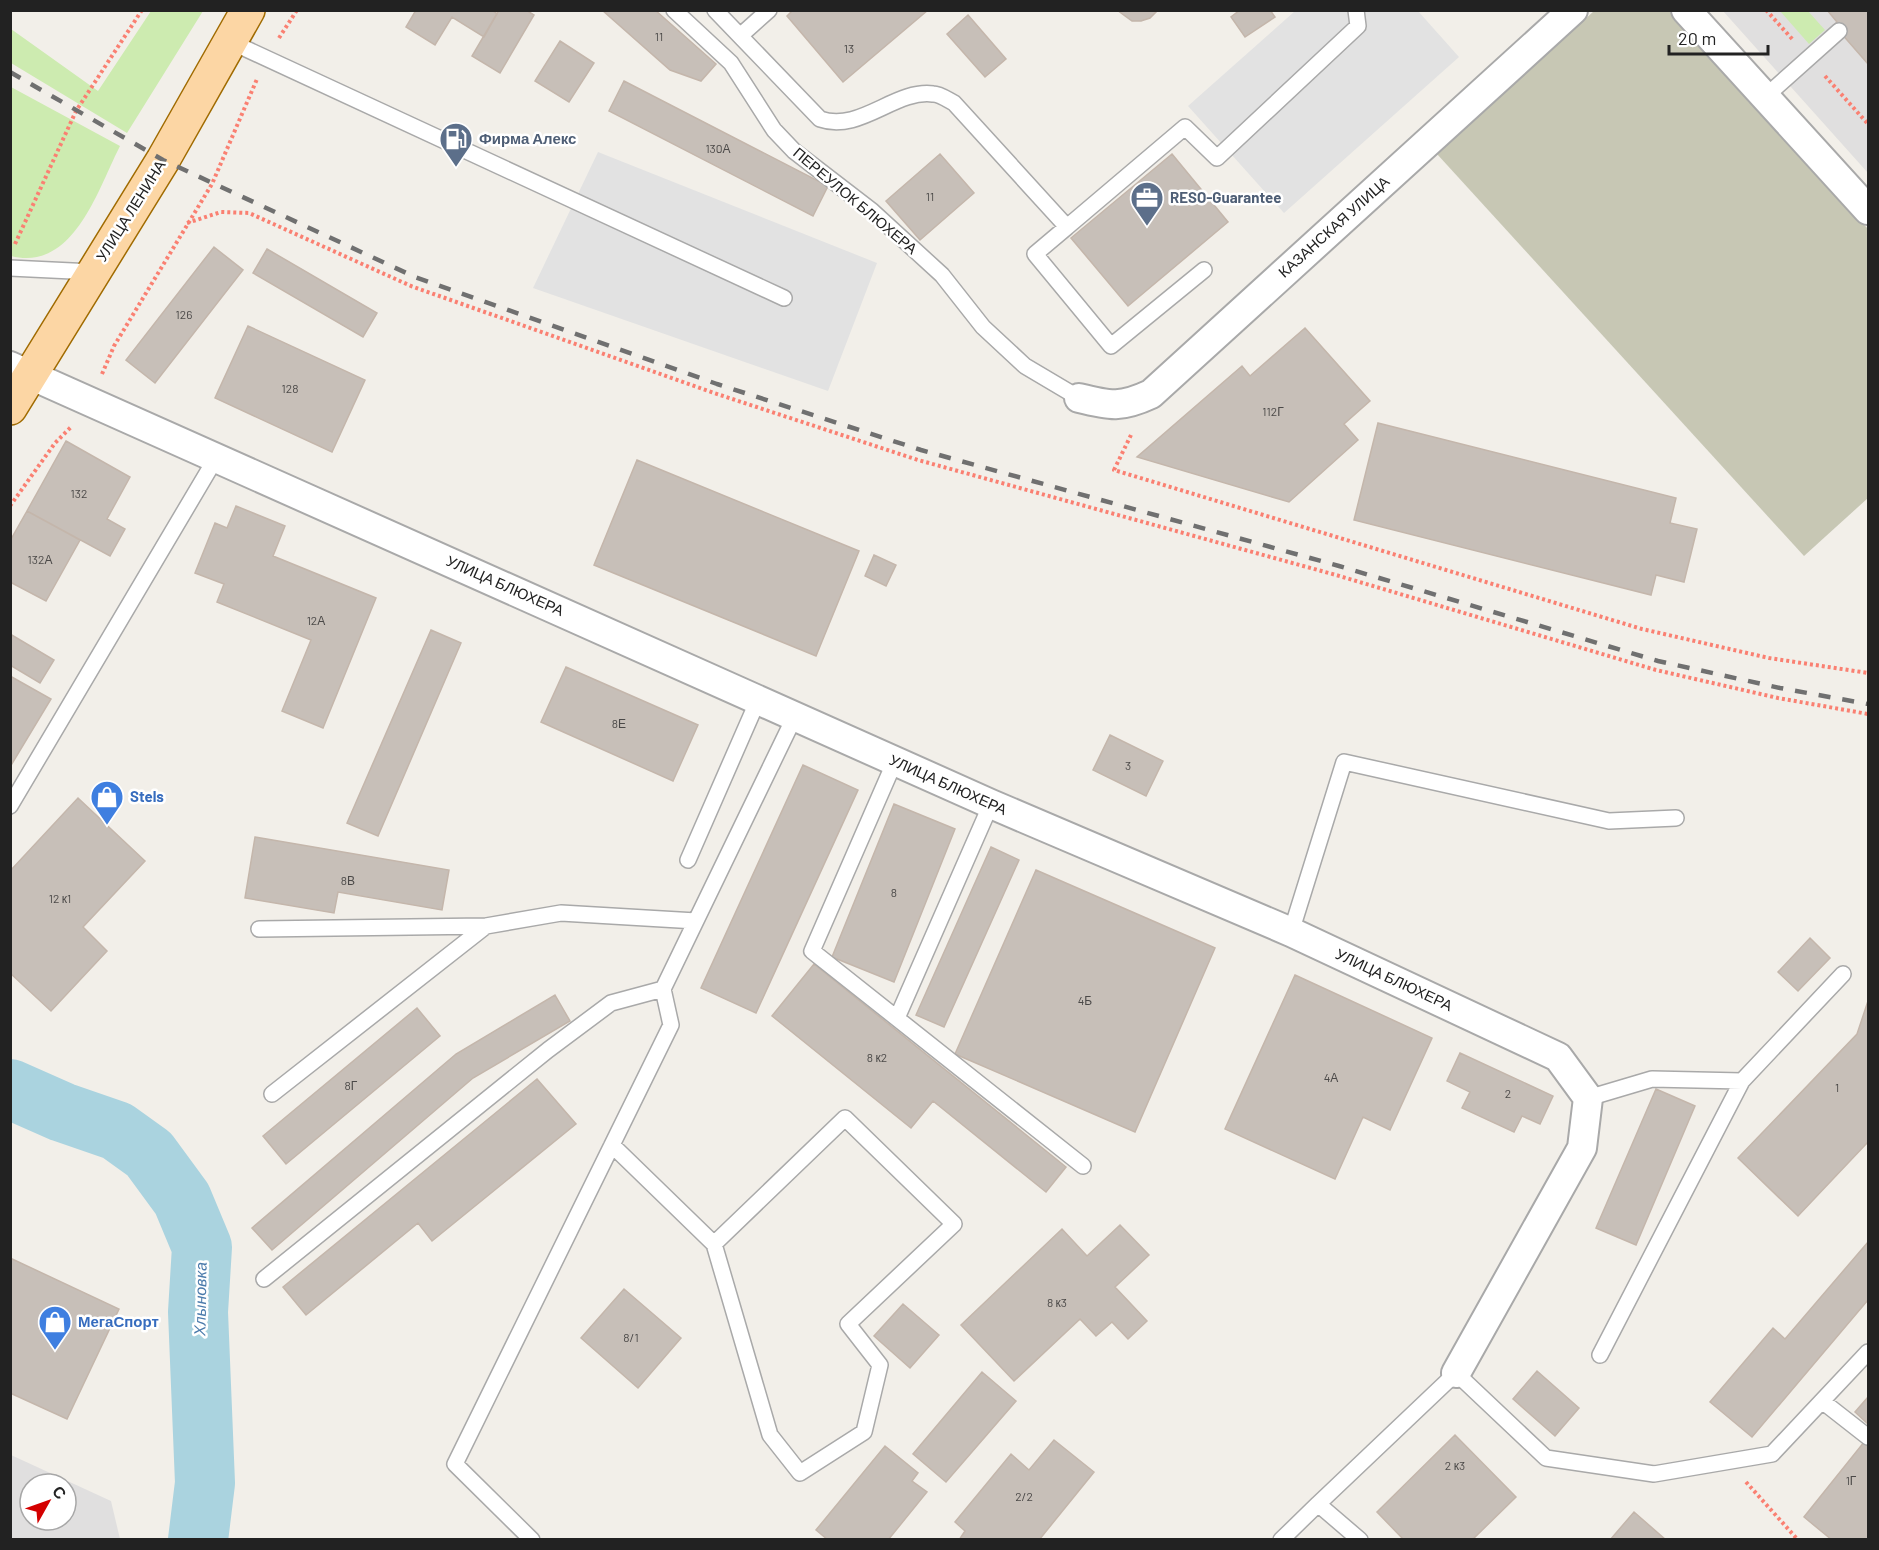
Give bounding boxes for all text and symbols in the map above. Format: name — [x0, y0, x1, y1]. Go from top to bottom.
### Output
scale bar — [1669, 18, 1768, 56]
text: 20 m — [1678, 27, 1716, 49]
house number: 11 — [655, 29, 663, 43]
house number: 13 — [844, 41, 854, 55]
fuel station icon: Фирма Алекс — [438, 121, 474, 168]
place label: Фирма Алекс — [479, 129, 576, 147]
house number: 130А — [705, 141, 731, 155]
street label: ПЕРЕУЛОК БЛЮХЕРА — [790, 143, 921, 257]
street label: УЛИЦА ЛЕНИНА — [92, 156, 169, 264]
street label: КАЗАНСКАЯ УЛИЦА — [1274, 172, 1392, 281]
office icon: RESO-Guarantee — [1129, 180, 1165, 227]
place label: RESO-Guarantee — [1170, 188, 1281, 206]
house number: 11 — [926, 189, 934, 203]
house number: 126 — [176, 307, 192, 321]
house number: 128 — [282, 381, 298, 395]
house number: 112Г — [1262, 404, 1284, 418]
house number: 132 — [71, 486, 87, 500]
street label: УЛИЦА БЛЮХЕРА — [444, 551, 567, 619]
house number: 132А — [28, 552, 52, 566]
house number: 12А — [307, 613, 325, 627]
house number: 8Е — [612, 716, 626, 730]
street label: УЛИЦА БЛЮХЕРА — [887, 750, 1010, 818]
house number: 3 — [1125, 758, 1131, 772]
shop icon: Stels — [89, 779, 125, 826]
place label: Stels — [130, 787, 164, 805]
house number: 8В — [341, 873, 355, 887]
house number: 8 — [891, 885, 897, 899]
house number: 12 к1 — [49, 891, 71, 905]
street label: УЛИЦА БЛЮХЕРА — [1333, 944, 1456, 1014]
house number: 4Б — [1078, 993, 1092, 1007]
house number: 8 к2 — [867, 1050, 887, 1064]
house number: 4А — [1324, 1070, 1338, 1084]
house number: 8Г — [345, 1078, 358, 1092]
house number: 1 — [1835, 1080, 1839, 1094]
house number: 2 — [1505, 1086, 1511, 1100]
water label: Хлыновка — [189, 1262, 210, 1337]
house number: 8 к3 — [1047, 1295, 1067, 1309]
shop icon: МегаСпорт — [37, 1304, 73, 1351]
place label: МегаСпорт — [78, 1312, 159, 1330]
house number: 8/1 — [623, 1330, 639, 1344]
house number: 2 к3 — [1445, 1458, 1465, 1472]
north arrow — [18, 1472, 78, 1532]
house number: 1Г — [1846, 1473, 1857, 1487]
text: С — [49, 1482, 71, 1503]
house number: 2/2 — [1015, 1489, 1033, 1503]

